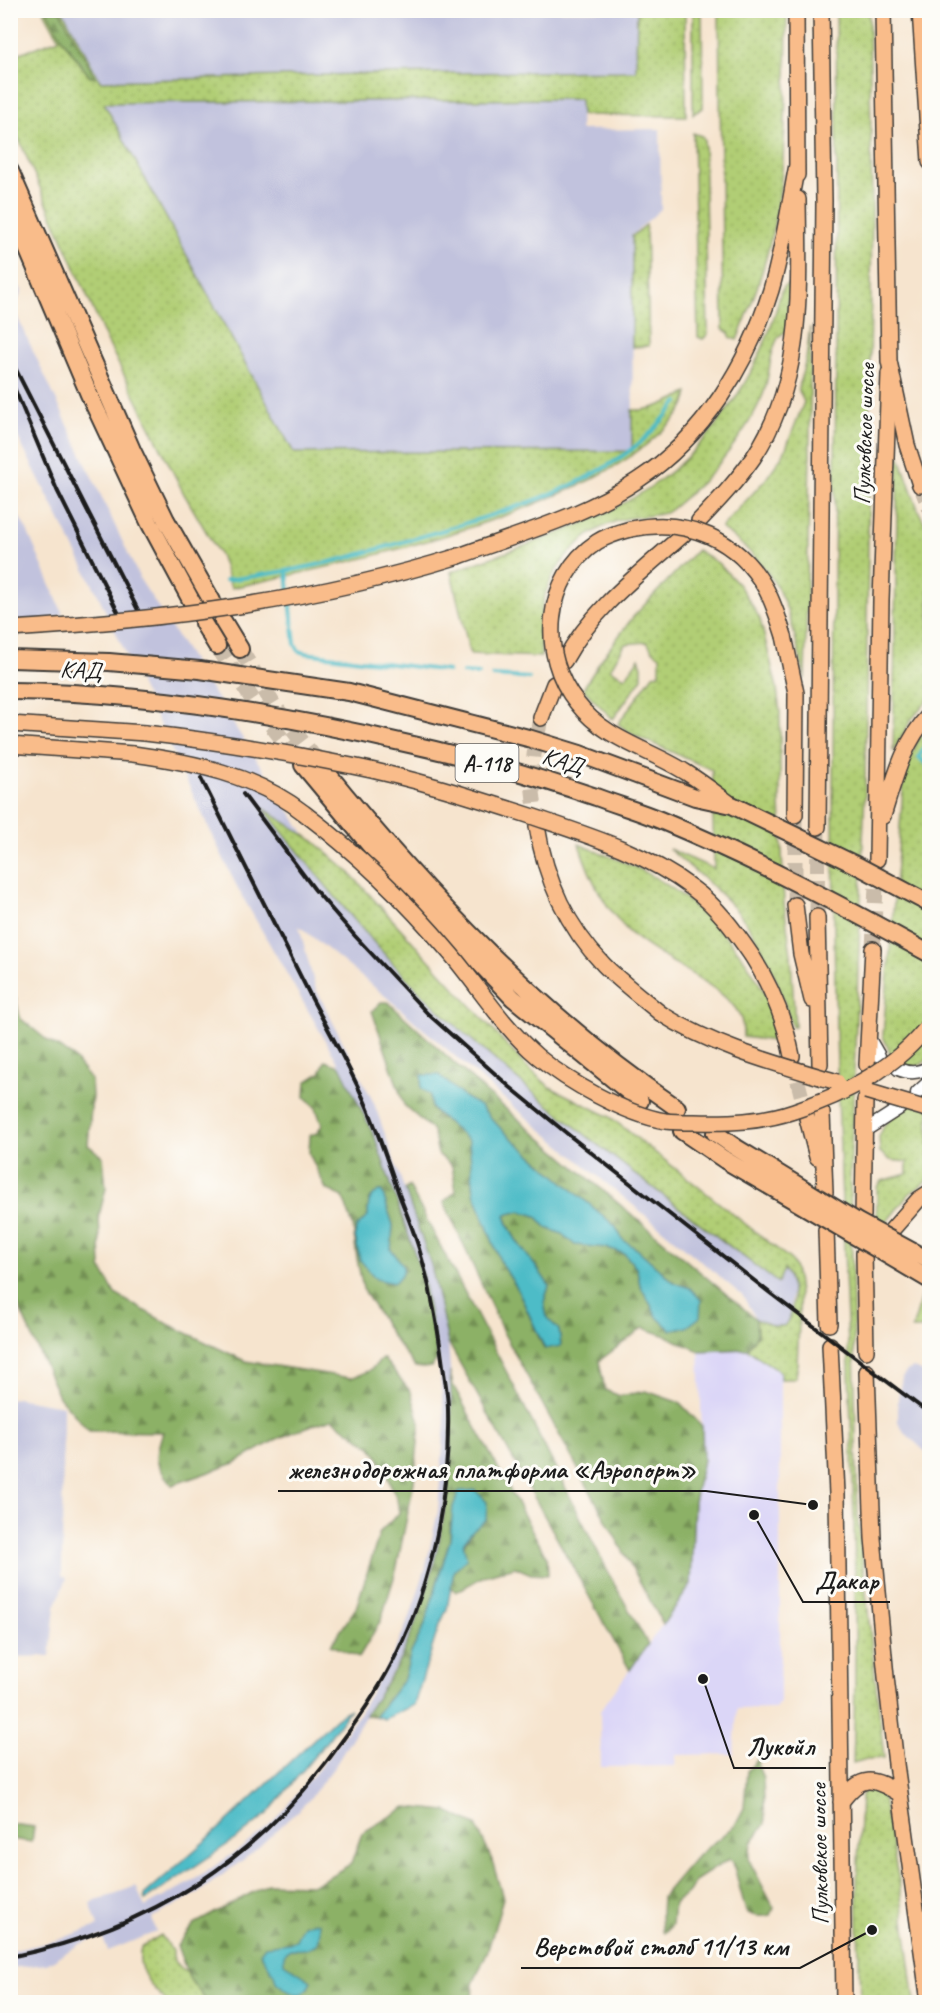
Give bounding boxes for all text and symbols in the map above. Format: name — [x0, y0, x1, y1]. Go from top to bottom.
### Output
street label: Пулковское шоссе — [847, 361, 882, 505]
street label: КАД — [59, 654, 104, 687]
street label: КАД — [539, 740, 589, 782]
road number: А-118 — [456, 744, 518, 782]
callout: железнодорожная платформа «Аэропорт» — [278, 1447, 706, 1491]
text: железнодорожная платформа «Аэропорт» — [288, 1453, 697, 1486]
callout: Дакар — [803, 1558, 890, 1602]
text: Дакар — [815, 1564, 881, 1597]
callout: Лукойл — [734, 1724, 826, 1768]
text: Лукойл — [746, 1730, 816, 1763]
street label: Пулковское шоссе — [803, 1781, 835, 1925]
callout: Верстовой столб 11/13 км — [521, 1924, 800, 1968]
text: Верстовой столб 11/13 км — [534, 1930, 790, 1963]

